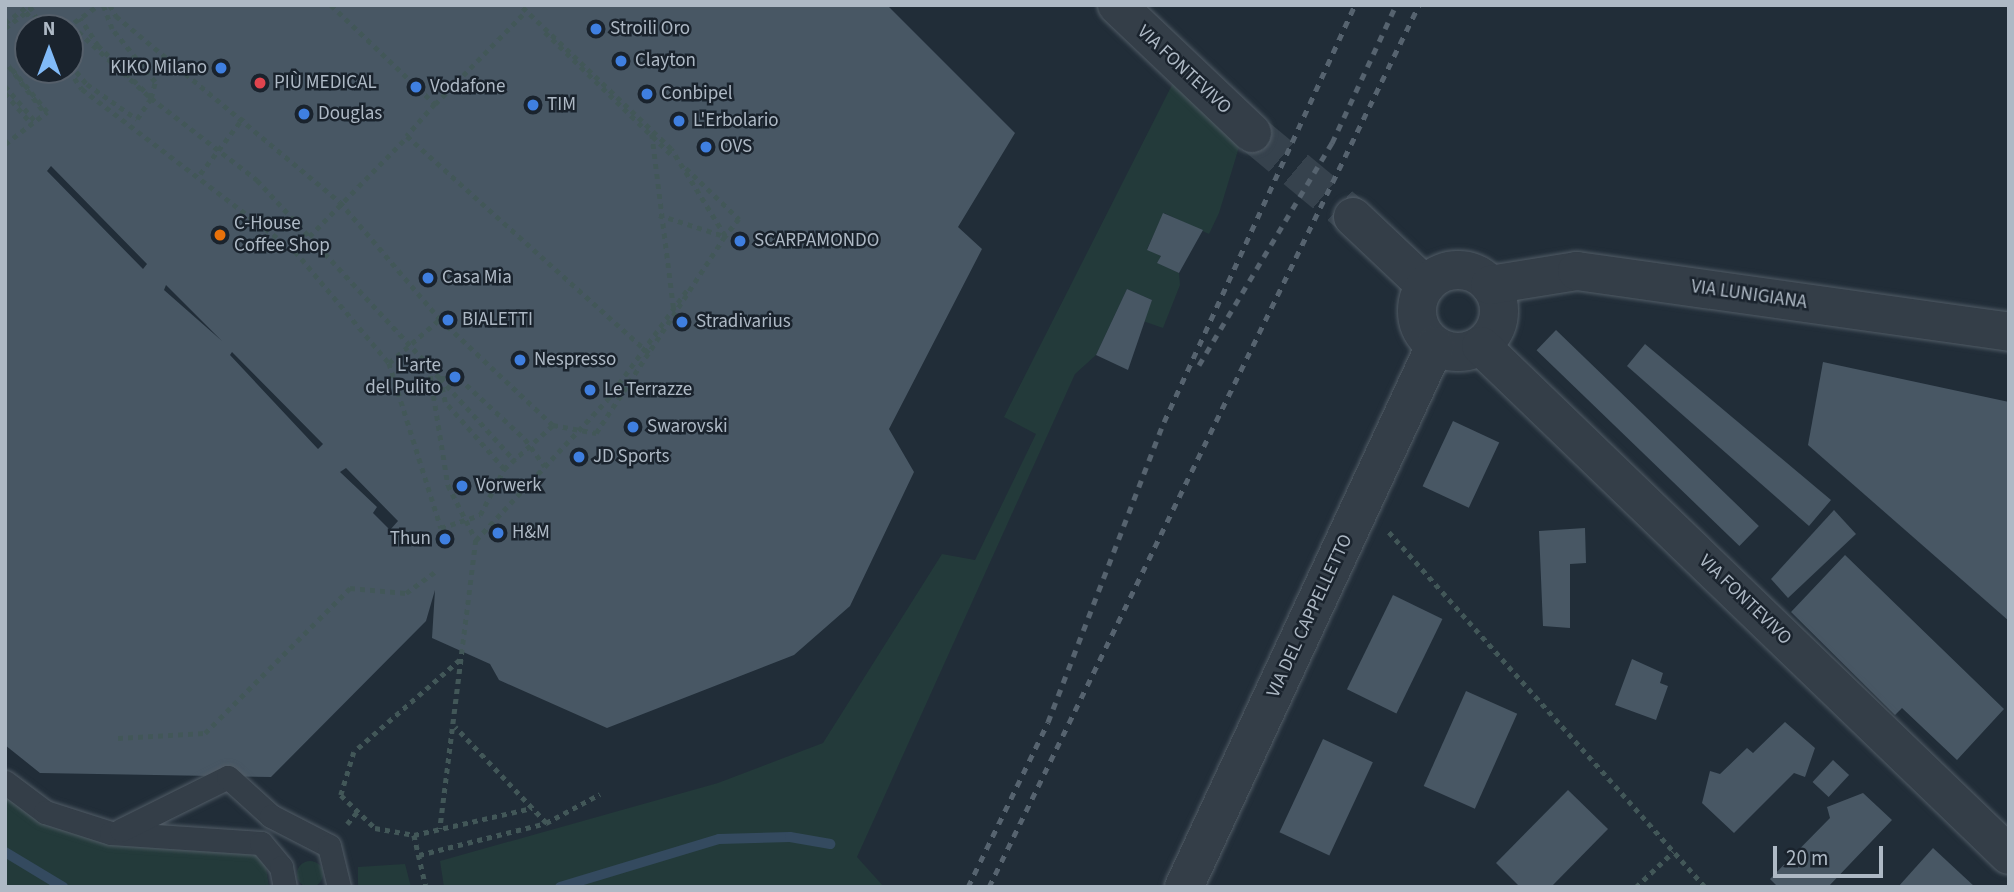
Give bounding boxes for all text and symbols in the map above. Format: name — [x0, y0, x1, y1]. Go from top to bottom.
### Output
north arrow — [14, 14, 84, 84]
text: N — [43, 16, 55, 43]
place label: Stroili Oro — [610, 18, 690, 40]
marker: Stroili Oro — [588, 21, 604, 37]
street label: VIA FONTEVIVO — [1132, 21, 1236, 119]
place label: Clayton — [635, 50, 696, 72]
marker: Clayton — [613, 53, 629, 69]
place label: KIKO Milano — [110, 57, 207, 79]
marker: KIKO Milano — [213, 60, 229, 76]
place label: PIÙ MEDICAL — [274, 72, 377, 94]
marker: PIÙ MEDICAL — [252, 75, 268, 91]
place label: Vodafone — [430, 76, 505, 98]
marker: Vodafone — [408, 79, 424, 95]
place label: Conbipel — [661, 83, 733, 105]
marker: Conbipel — [639, 86, 655, 102]
place label: TIM — [547, 94, 576, 116]
marker: TIM — [525, 97, 541, 113]
place label: Douglas — [318, 103, 382, 125]
marker: Douglas — [296, 106, 312, 122]
place label: L'Erbolario — [693, 110, 779, 132]
marker: L'Erbolario — [671, 113, 687, 129]
place label: OVS — [720, 136, 752, 158]
marker: OVS — [698, 139, 714, 155]
place label: C-House Coffee Shop — [234, 213, 330, 257]
marker: C-House Coffee Shop — [212, 227, 228, 243]
place label: SCARPAMONDO — [754, 230, 879, 252]
marker: SCARPAMONDO — [732, 233, 748, 249]
place label: Casa Mia — [442, 267, 512, 289]
marker: Casa Mia — [420, 270, 436, 286]
street label: VIA LUNIGIANA — [1690, 276, 1808, 314]
place label: BIALETTI — [462, 309, 533, 331]
place label: Stradivarius — [696, 311, 791, 333]
marker: BIALETTI — [440, 312, 456, 328]
marker: Stradivarius — [674, 314, 690, 330]
place label: Nespresso — [534, 349, 616, 371]
marker: Nespresso — [512, 352, 528, 368]
place label: L'arte del Pulito — [365, 355, 441, 399]
marker: L'arte del Pulito — [447, 369, 463, 385]
place label: Le Terrazze — [604, 379, 692, 401]
marker: Le Terrazze — [582, 382, 598, 398]
place label: Swarovski — [647, 416, 728, 438]
marker: Swarovski — [625, 419, 641, 435]
place label: JD Sports — [593, 446, 669, 468]
marker: JD Sports — [571, 449, 587, 465]
place label: Vorwerk — [476, 475, 542, 497]
marker: Vorwerk — [454, 478, 470, 494]
place label: H&M — [512, 522, 550, 544]
marker: H&M — [490, 525, 506, 541]
place label: Thun — [390, 528, 431, 550]
marker: Thun — [437, 531, 453, 547]
street label: VIA DEL CAPPELLETTO — [1262, 531, 1358, 701]
street label: VIA FONTEVIVO — [1694, 550, 1796, 650]
scale bar — [1776, 832, 1886, 876]
text: 20 m — [1786, 843, 1828, 873]

